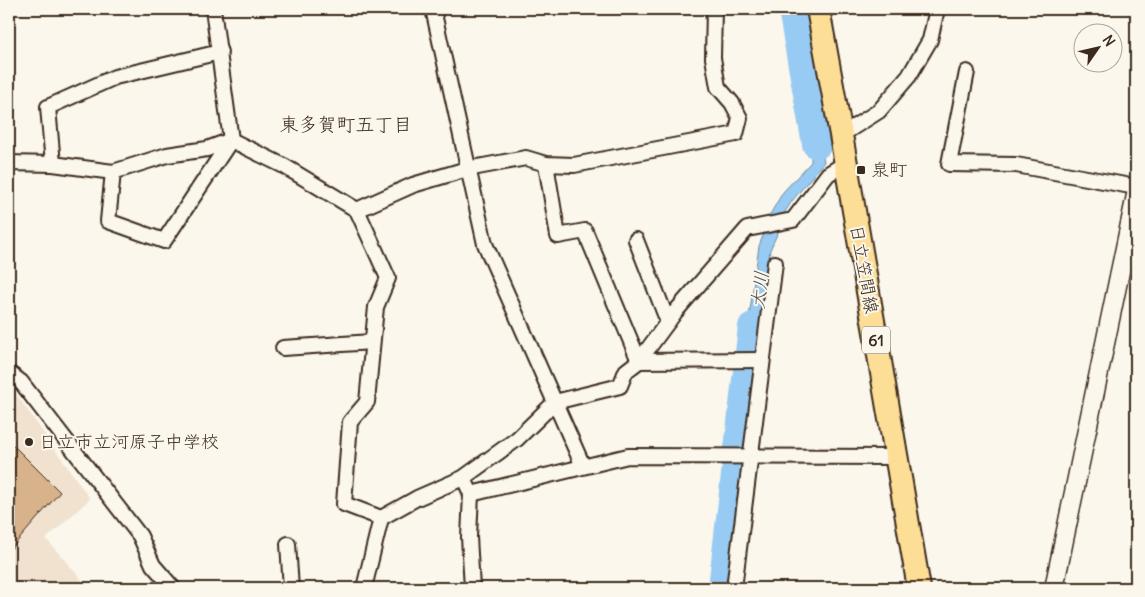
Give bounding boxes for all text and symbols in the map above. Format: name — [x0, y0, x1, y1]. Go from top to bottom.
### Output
north arrow — [1072, 22, 1122, 72]
text: N — [1099, 32, 1119, 50]
district label: 東多賀町五丁目 — [279, 112, 413, 136]
place label: 泉町 — [871, 158, 907, 181]
marker: 泉町 — [855, 164, 867, 176]
street label: 日立笠間線 — [845, 223, 884, 315]
water label: 大川 — [745, 270, 773, 310]
road number: 61 — [862, 326, 890, 354]
place label: 日立市立河原子中学校 — [39, 430, 219, 453]
marker: 日立市立河原子中学校 — [23, 436, 35, 448]

